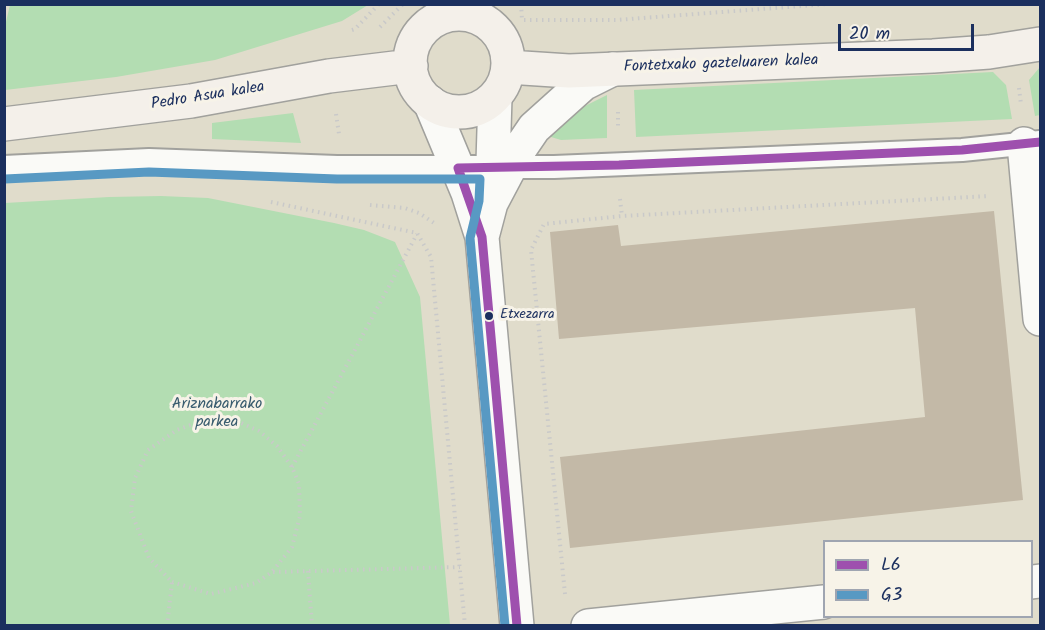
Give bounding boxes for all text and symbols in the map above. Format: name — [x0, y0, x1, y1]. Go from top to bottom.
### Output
scale bar — [841, 12, 978, 50]
text: 20 m — [849, 20, 890, 49]
street label: Fontetxako gazteluaren kalea — [623, 52, 819, 78]
street label: Pedro Asua kalea — [150, 79, 266, 115]
place label: Etxezarra — [500, 308, 554, 324]
marker: Etxezarra — [483, 310, 495, 322]
park label: Ariznabarrako parkea — [172, 395, 262, 433]
legend — [823, 540, 1033, 618]
text: L6 — [881, 551, 901, 580]
text: G3 — [881, 581, 902, 610]

